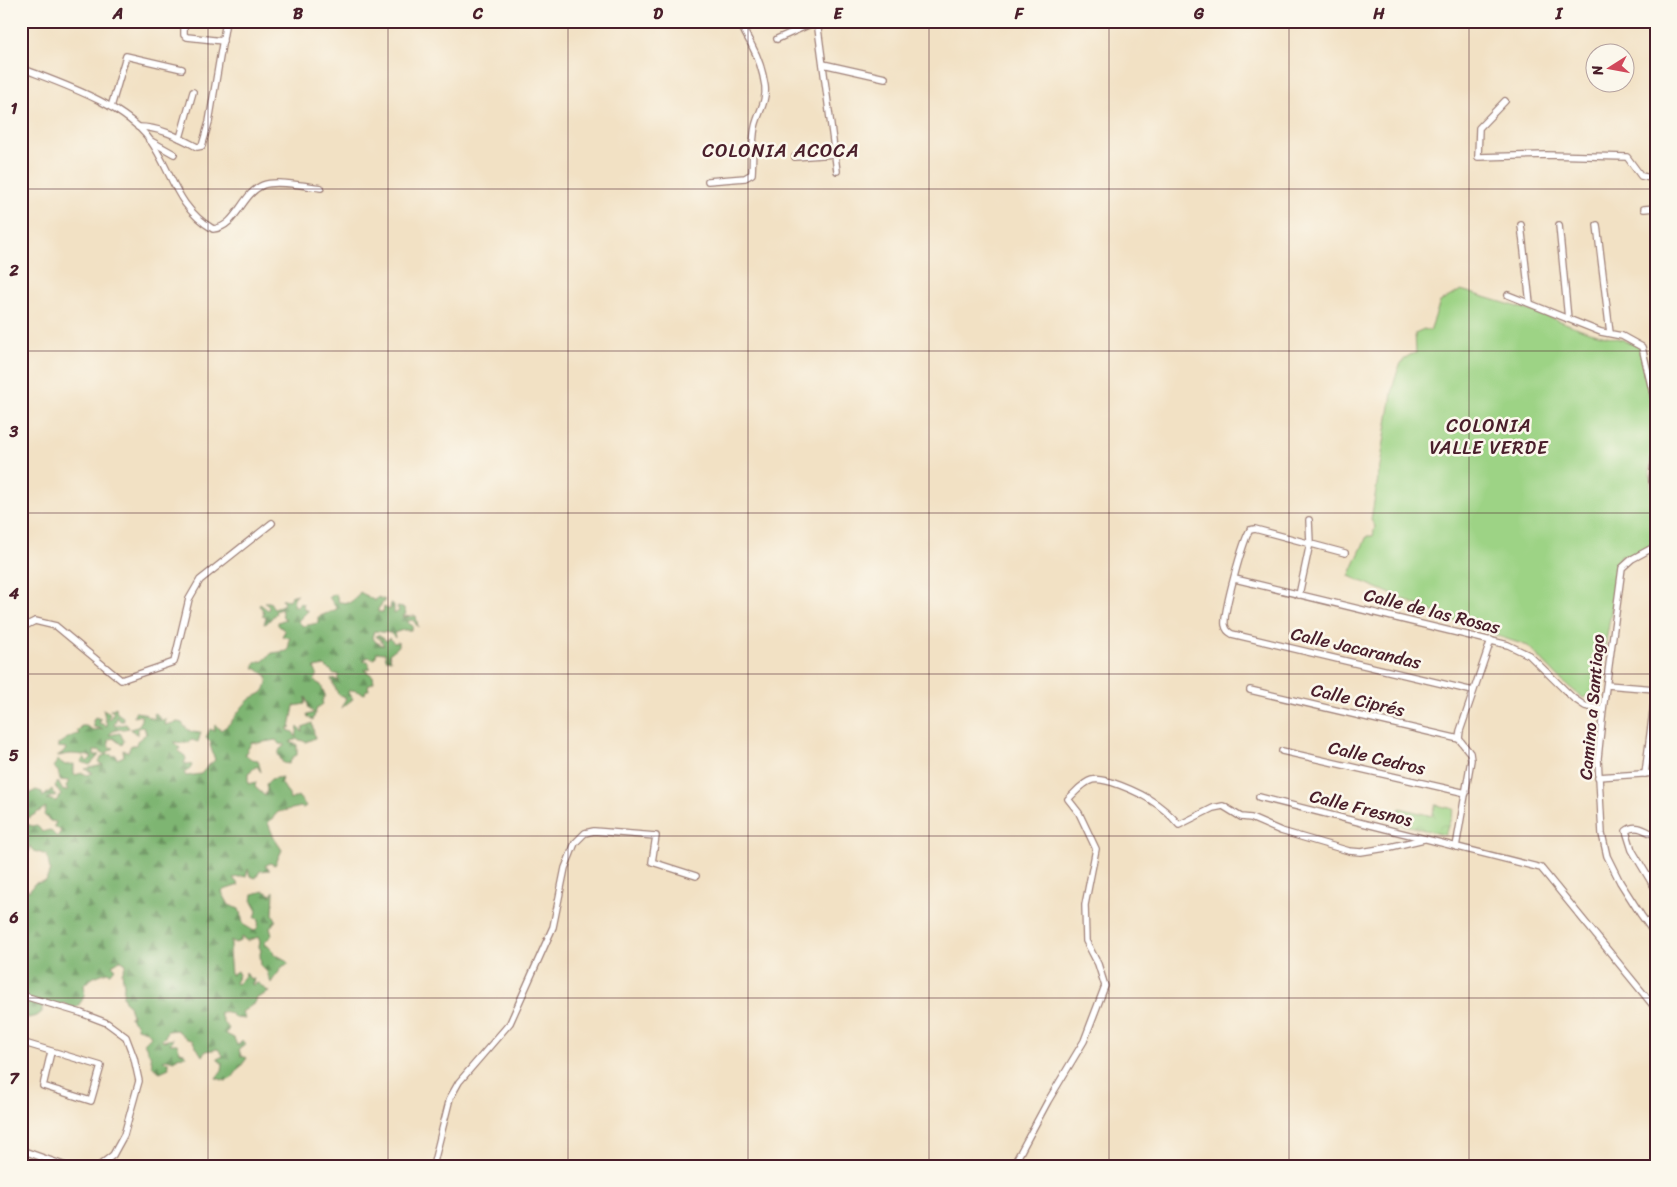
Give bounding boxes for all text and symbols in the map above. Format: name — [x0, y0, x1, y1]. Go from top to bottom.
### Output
text: A — [112, 0, 123, 28]
text: B — [293, 0, 304, 28]
text: C — [472, 0, 484, 28]
text: D — [653, 0, 663, 28]
text: E — [834, 0, 844, 28]
text: F — [1014, 0, 1025, 28]
text: G — [1193, 0, 1205, 28]
text: H — [1372, 0, 1385, 28]
text: I — [1555, 0, 1564, 28]
north arrow — [1584, 42, 1634, 92]
text: N — [1584, 63, 1611, 79]
text: 1 — [11, 94, 18, 123]
district label: COLONIA ACOCA — [702, 134, 860, 167]
text: 2 — [8, 256, 19, 285]
district label: COLONIA VALLE VERDE — [1430, 409, 1549, 464]
text: 3 — [9, 417, 19, 446]
text: 4 — [8, 579, 19, 608]
street label: Calle de las Rosas — [1361, 579, 1504, 644]
street label: Calle Jacarandas — [1288, 617, 1425, 679]
street label: Camino a Santiago — [1570, 633, 1614, 781]
street label: Calle Ciprés — [1308, 674, 1409, 726]
street label: Calle Cedros — [1325, 731, 1429, 785]
text: 5 — [9, 741, 19, 770]
street label: Calle Fresnos — [1306, 780, 1416, 836]
text: 6 — [8, 903, 19, 932]
text: 7 — [9, 1064, 20, 1093]

